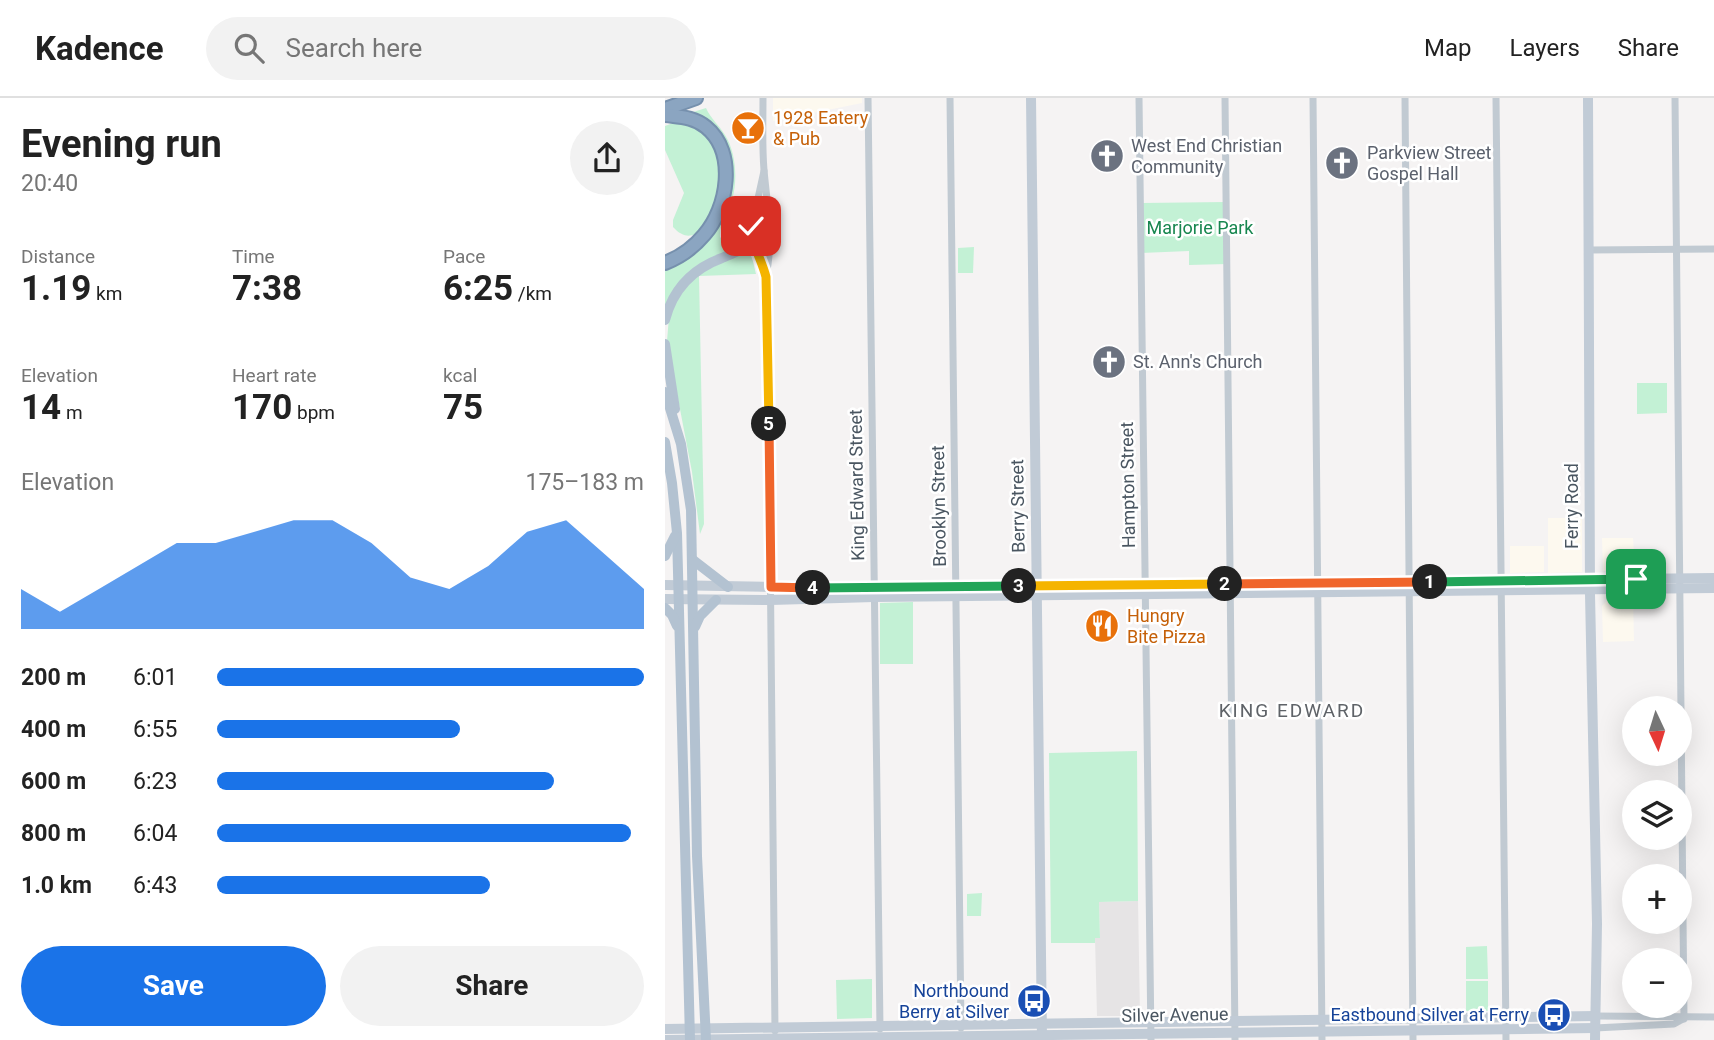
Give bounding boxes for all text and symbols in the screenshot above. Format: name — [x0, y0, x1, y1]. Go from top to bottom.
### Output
search box — [206, 17, 696, 80]
text: Kadence — [35, 29, 164, 68]
icon: search — [230, 29, 268, 67]
text: Search here — [286, 33, 422, 63]
text: Map — [1424, 34, 1472, 62]
text: Layers — [1510, 34, 1580, 62]
text: Share — [1618, 34, 1679, 62]
place label: 1928 Eatery & Pub — [773, 107, 869, 149]
bar icon: 1928 Eatery & Pub — [729, 109, 767, 147]
button: share — [570, 121, 644, 195]
text: Evening run — [21, 122, 222, 166]
place label: West End Christian Community — [1131, 135, 1282, 177]
church icon: West End Christian Community — [1088, 137, 1126, 175]
place label: Parkview Street Gospel Hall — [1367, 142, 1492, 184]
church icon: Parkview Street Gospel Hall — [1323, 144, 1361, 182]
text: 20:40 — [21, 170, 78, 197]
pin — [721, 196, 781, 256]
icon: check — [732, 207, 770, 245]
park label: Marjorie Park — [1147, 217, 1254, 238]
text: Distance — [21, 245, 95, 268]
text: Time — [232, 245, 275, 268]
text: Pace — [443, 245, 485, 268]
text: 1.19 — [21, 268, 91, 309]
text: 7:38 — [232, 268, 302, 309]
text: 6:25 — [443, 268, 513, 309]
text: km — [91, 282, 122, 305]
text: /km — [513, 282, 552, 305]
church icon: St. Ann's Church — [1090, 343, 1128, 381]
place label: St. Ann's Church — [1133, 351, 1263, 372]
text: Elevation — [21, 364, 98, 387]
text: Heart rate — [232, 364, 317, 387]
text: kcal — [443, 364, 477, 387]
text: 14 — [21, 387, 61, 428]
text: 170 — [232, 387, 292, 428]
text: 75 — [443, 387, 483, 428]
text: m — [61, 401, 83, 424]
text: bpm — [292, 401, 335, 424]
pin: 5 — [751, 406, 787, 442]
street label: King Edward Street — [845, 409, 868, 561]
text: 5 — [763, 412, 774, 435]
street label: Hampton Street — [1116, 422, 1139, 548]
street label: Brooklyn Street — [927, 445, 950, 567]
street label: Berry Street — [1006, 459, 1029, 553]
street label: Ferry Road — [1561, 463, 1582, 549]
text: Elevation — [21, 469, 114, 496]
text: 175–183 m — [525, 469, 644, 496]
pin — [1606, 549, 1666, 609]
icon: arrive — [1617, 560, 1655, 598]
pin: 1 — [1413, 564, 1447, 600]
pin: 2 — [1207, 566, 1243, 602]
pin: 3 — [1001, 568, 1037, 603]
pin: 4 — [795, 570, 831, 606]
text: 1 — [1424, 570, 1435, 593]
text: 2 — [1219, 572, 1230, 595]
text: 3 — [1013, 574, 1024, 597]
text: 4 — [807, 576, 818, 599]
place label: Hungry Bite Pizza — [1127, 605, 1206, 647]
restaurant icon: Hungry Bite Pizza — [1083, 607, 1121, 645]
text: 200 m — [21, 664, 86, 691]
text: 6:01 — [133, 664, 177, 691]
north arrow — [1622, 696, 1692, 766]
map controls — [1622, 696, 1692, 1018]
district label: KING EDWARD — [1219, 699, 1365, 722]
text: 400 m — [21, 716, 86, 743]
text: 6:55 — [133, 716, 177, 743]
text: 600 m — [21, 768, 86, 795]
text: 6:23 — [133, 768, 177, 795]
button: layers — [1622, 780, 1692, 850]
text: 800 m — [21, 820, 86, 847]
text: 6:04 — [133, 820, 177, 847]
button: + — [1622, 864, 1692, 934]
text: 1.0 km — [21, 872, 92, 899]
text: 6:43 — [133, 872, 177, 899]
button: Save — [21, 946, 326, 1026]
button: Share — [340, 946, 644, 1026]
button: − — [1622, 948, 1692, 1018]
place label: Northbound Berry at Silver — [899, 980, 1009, 1022]
bus stop icon: Northbound Berry at Silver — [1015, 982, 1053, 1020]
bus stop icon: Eastbound Silver at Ferry — [1535, 996, 1573, 1034]
street label: Silver Avenue — [1121, 1003, 1229, 1026]
place label: Eastbound Silver at Ferry — [1330, 1004, 1529, 1025]

